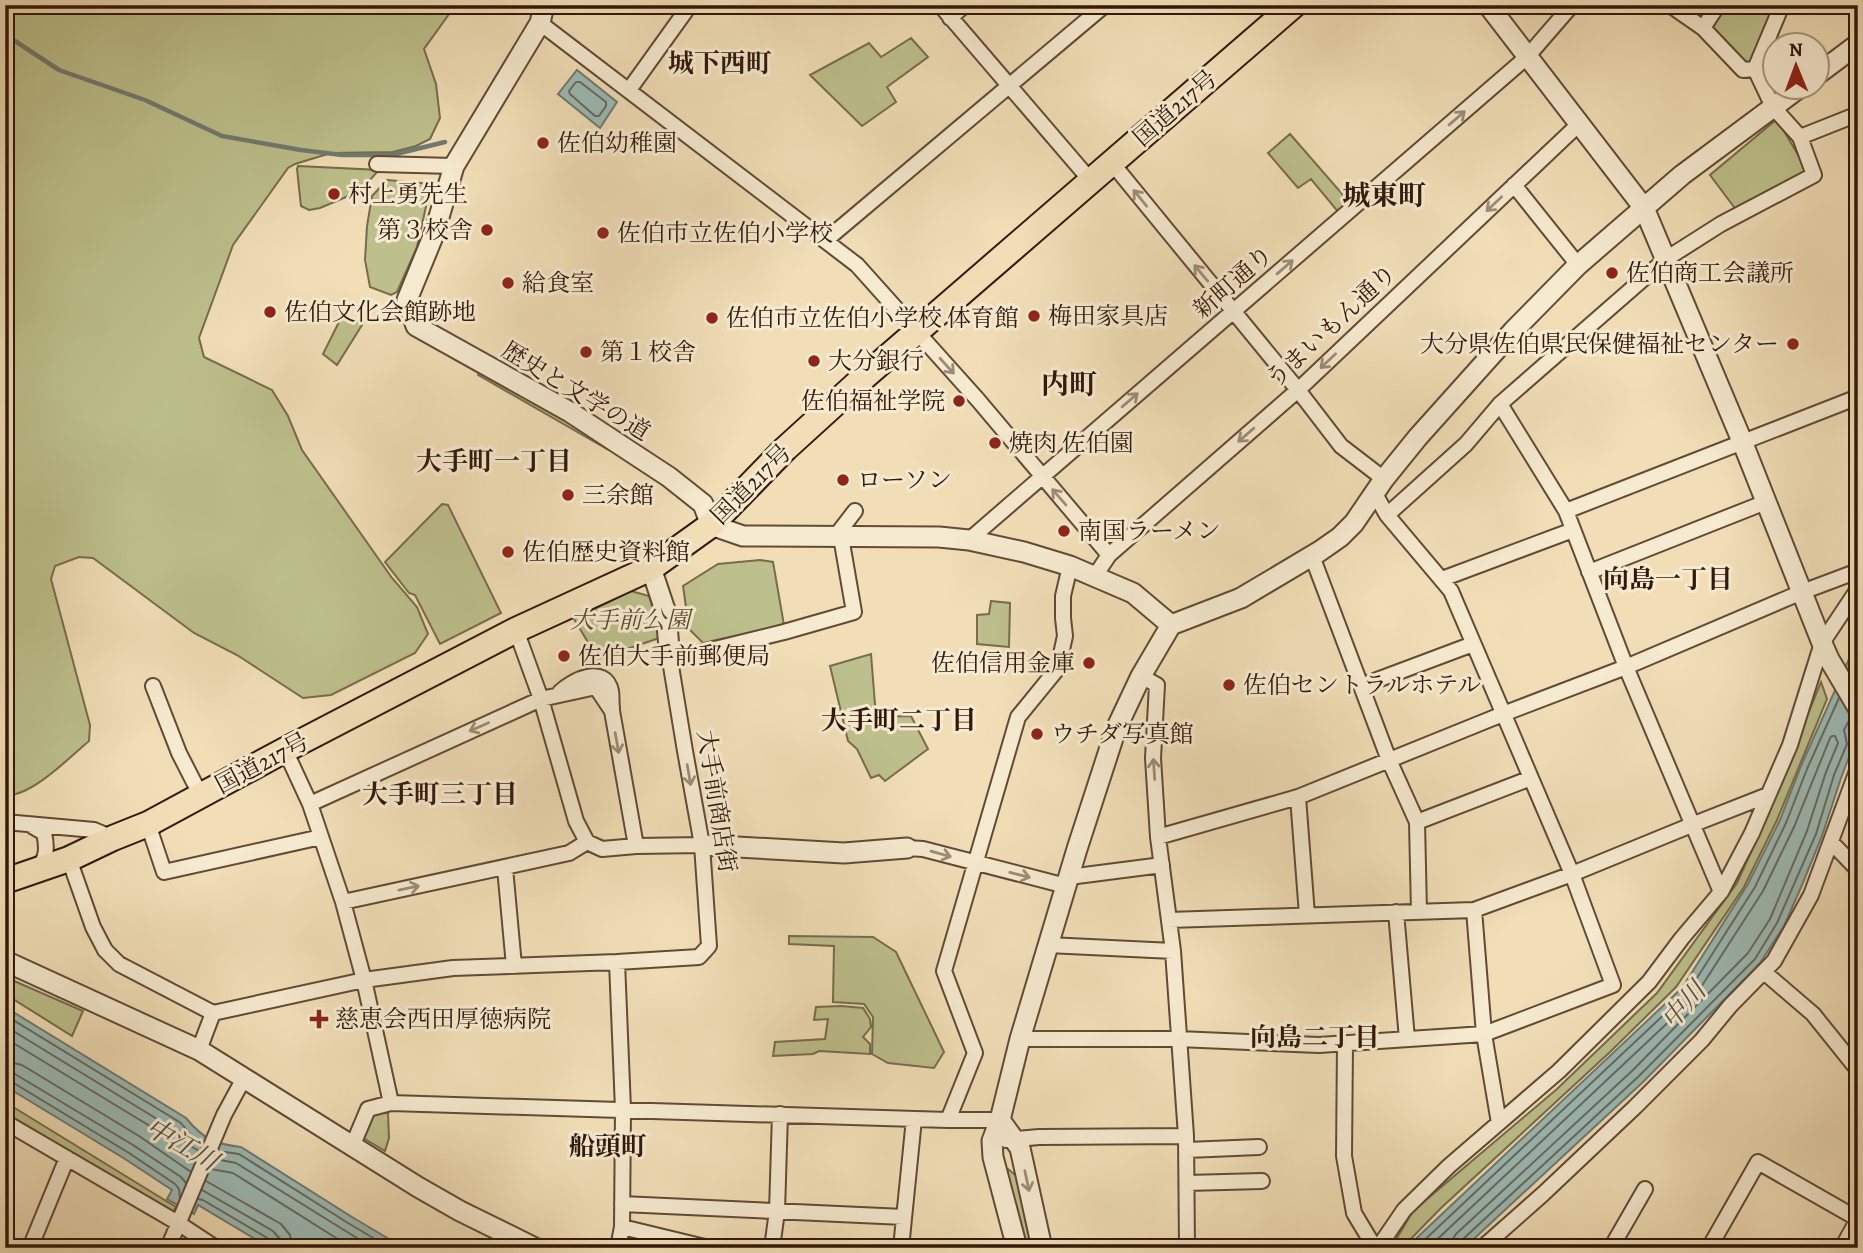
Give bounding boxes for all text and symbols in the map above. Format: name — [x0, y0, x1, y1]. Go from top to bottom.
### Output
north arrow — [1762, 32, 1832, 102]
text: N — [1789, 37, 1803, 63]
district label: 城下西町 — [668, 46, 772, 81]
street label: 国道217号 — [1126, 63, 1224, 153]
one-way arrow — [1448, 110, 1466, 126]
place label: 佐伯幼稚園 — [557, 127, 677, 159]
marker: 佐伯幼稚園 — [535, 135, 551, 151]
district label: 城東町 — [1342, 177, 1426, 215]
place label: 村上勇先生 — [348, 178, 468, 210]
marker: 村上勇先生 — [326, 186, 342, 202]
one-way arrow — [1132, 190, 1147, 208]
one-way arrow — [1486, 196, 1503, 213]
place label: 第３校舎 — [377, 214, 473, 246]
place label: 佐伯市立佐伯小学校 — [617, 217, 833, 249]
marker: 第３校舎 — [479, 222, 495, 238]
marker: 佐伯市立佐伯小学校 — [595, 225, 611, 241]
street label: 新町通り — [1186, 238, 1280, 326]
street label: うまいもん通り — [1259, 257, 1403, 395]
place label: 佐伯商工会議所 — [1626, 257, 1794, 289]
one-way arrow — [1276, 259, 1294, 275]
one-way arrow — [1193, 264, 1209, 282]
marker: 佐伯商工会議所 — [1604, 265, 1620, 281]
place label: 給食室 — [522, 267, 594, 299]
marker: 給食室 — [500, 275, 516, 291]
place label: 佐伯文化会館跡地 — [284, 296, 476, 328]
place label: 梅田家具店 — [1048, 300, 1168, 332]
place label: 佐伯市立佐伯小学校 体育館 — [726, 302, 1019, 334]
marker: 佐伯文化会館跡地 — [262, 304, 278, 320]
marker: 梅田家具店 — [1026, 308, 1042, 324]
marker: 佐伯市立佐伯小学校 体育館 — [704, 310, 720, 326]
place label: 大分県佐伯県民保健福祉センター — [1420, 328, 1779, 360]
street label: 歴史と文学の道 — [496, 334, 656, 448]
place label: 第１校舎 — [600, 336, 696, 368]
marker: 大分県佐伯県民保健福祉センター — [1785, 336, 1801, 352]
marker: 第１校舎 — [578, 344, 594, 360]
place label: 大分銀行 — [828, 345, 924, 377]
one-way arrow — [1320, 352, 1337, 369]
marker: 大分銀行 — [806, 353, 822, 369]
one-way arrow — [939, 357, 955, 375]
district label: 内町 — [1041, 366, 1097, 404]
place label: 佐伯福祉学院 — [801, 385, 945, 417]
one-way arrow — [1121, 392, 1139, 408]
marker: 佐伯福祉学院 — [951, 393, 967, 409]
place label: 焼肉 佐伯園 — [1009, 427, 1134, 459]
one-way arrow — [1237, 427, 1255, 443]
marker: 焼肉 佐伯園 — [987, 435, 1003, 451]
street label: 国道217号 — [704, 437, 798, 531]
district label: 大手町一丁目 — [416, 444, 572, 479]
place label: ローソン — [857, 464, 952, 496]
marker: ローソン — [835, 472, 851, 488]
place label: 三余館 — [582, 479, 654, 511]
marker: 三余館 — [560, 487, 576, 503]
one-way arrow — [1051, 488, 1067, 506]
place label: 南国ラーメン — [1078, 515, 1221, 547]
marker: 南国ラーメン — [1056, 523, 1072, 539]
place label: 佐伯歴史資料館 — [522, 536, 690, 568]
marker: 佐伯歴史資料館 — [500, 544, 516, 560]
district label: 向島一丁目 — [1603, 562, 1733, 597]
park label: 大手前公園 — [570, 604, 694, 636]
place label: 佐伯大手前郵便局 — [578, 640, 770, 672]
place label: 佐伯信用金庫 — [931, 647, 1075, 679]
marker: 佐伯大手前郵便局 — [556, 648, 572, 664]
marker: 佐伯信用金庫 — [1081, 655, 1097, 671]
place label: 佐伯セントラルホテル — [1243, 669, 1481, 701]
marker: 佐伯セントラルホテル — [1221, 677, 1237, 693]
district label: 大手町二丁目 — [821, 703, 977, 738]
place label: ウチダ写真館 — [1051, 718, 1194, 750]
one-way arrow — [469, 721, 490, 734]
street label: 国道217号 — [210, 725, 314, 801]
marker: ウチダ写真館 — [1029, 726, 1045, 742]
street label: 大手前商店街 — [690, 727, 744, 875]
one-way arrow — [611, 731, 625, 753]
one-way arrow — [1147, 758, 1160, 781]
one-way arrow — [683, 763, 696, 786]
district label: 大手町三丁目 — [362, 777, 518, 812]
one-way arrow — [930, 849, 952, 862]
one-way arrow — [1008, 869, 1031, 882]
one-way arrow — [397, 881, 420, 895]
water label: 中川 — [1653, 972, 1716, 1036]
place label: 慈恵会西田厚徳病院 — [335, 1003, 551, 1035]
marker: 慈恵会西田厚徳病院 — [309, 1009, 329, 1029]
district label: 向島二丁目 — [1250, 1020, 1380, 1055]
water label: 中江川 — [139, 1110, 227, 1181]
district label: 船頭町 — [569, 1129, 647, 1164]
one-way arrow — [1021, 1169, 1035, 1192]

